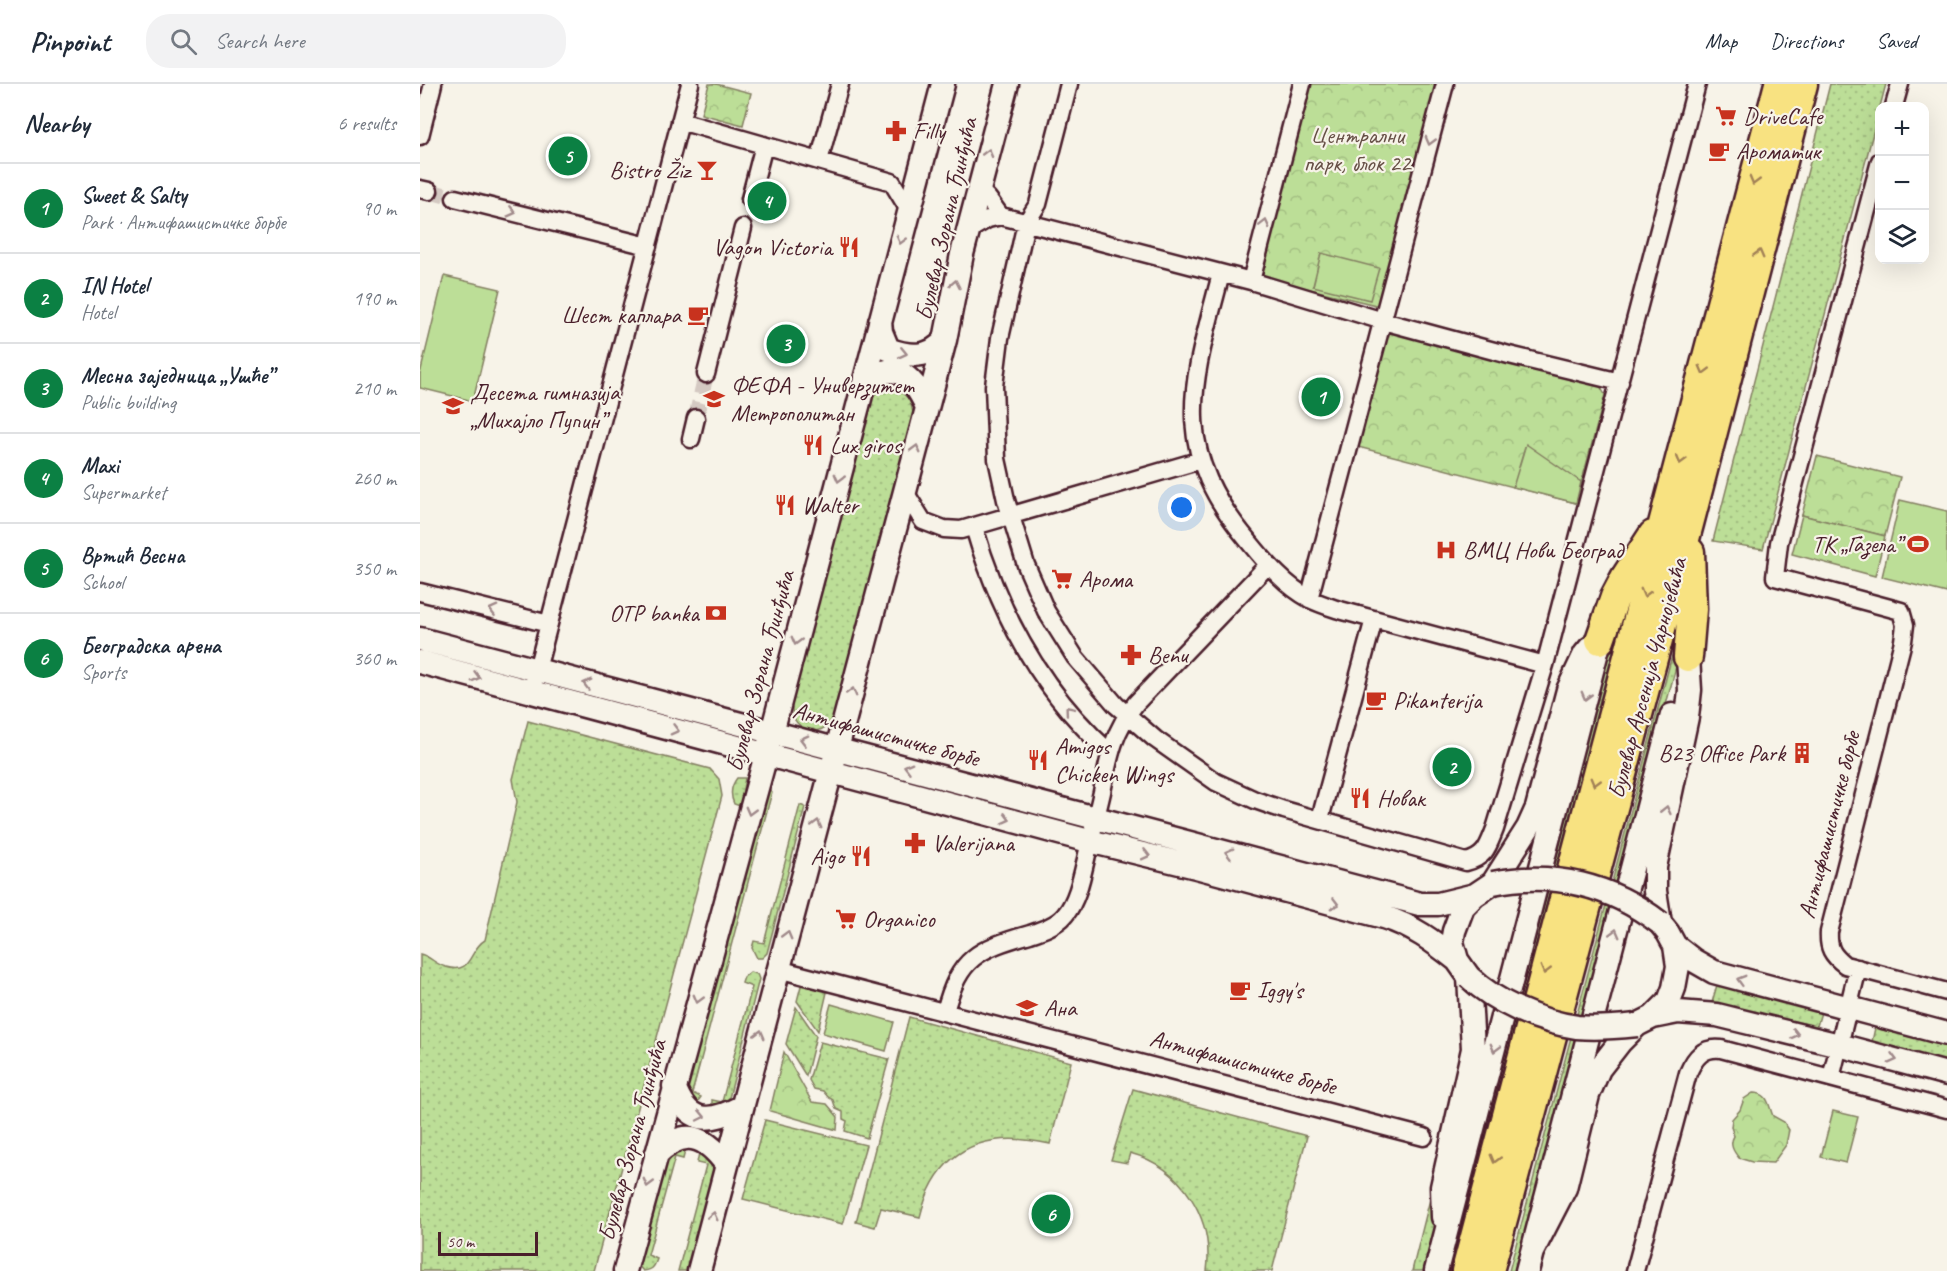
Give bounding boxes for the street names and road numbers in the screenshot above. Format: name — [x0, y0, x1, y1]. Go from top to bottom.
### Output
street label: Булевар Зорана Ђинђића — [908, 113, 984, 323]
street label: Булевар Арсенија Чарнојевића — [1600, 553, 1694, 802]
street label: Булевар Зорана Ђинђића — [719, 566, 802, 775]
street label: Антифашистичке борбе — [790, 695, 985, 774]
street label: Антифашистичке борбе — [1791, 726, 1867, 922]
street label: Антифашистичке борбе — [1147, 1023, 1342, 1102]
street label: Булевар Зорана Ђинђића — [591, 1035, 674, 1244]

